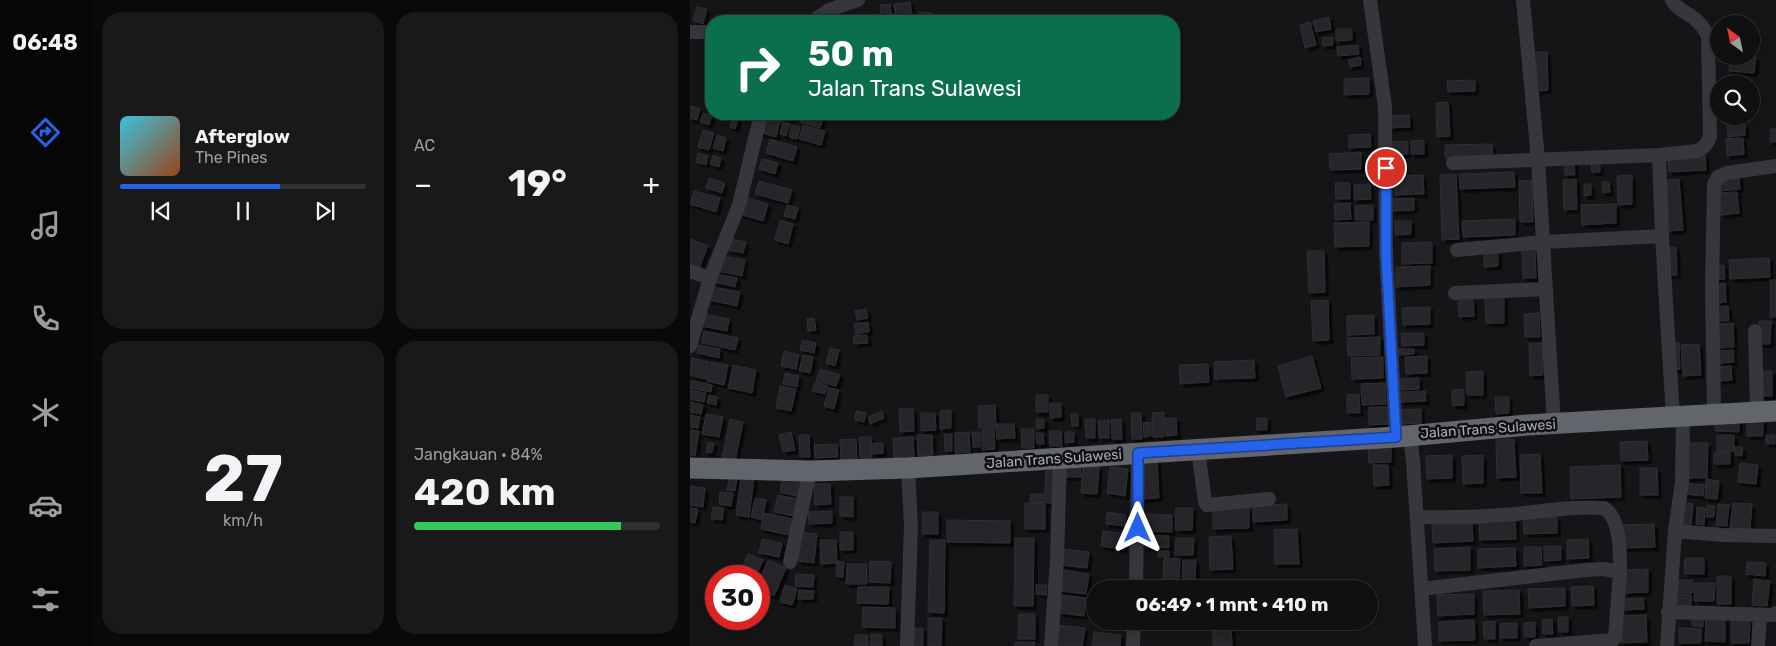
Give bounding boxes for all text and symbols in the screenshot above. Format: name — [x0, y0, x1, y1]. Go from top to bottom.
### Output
north arrow — [1710, 15, 1760, 65]
map controls — [1710, 15, 1760, 125]
text: 06:48 — [12, 29, 78, 56]
text: 50 m — [808, 33, 894, 75]
icon: right — [725, 35, 790, 100]
text: Jalan Trans Sulawesi — [808, 75, 1021, 102]
button: search — [1710, 75, 1760, 125]
icon: directions — [28, 115, 63, 150]
text: Afterglow — [195, 125, 290, 148]
text: AC — [414, 136, 435, 155]
pin — [1365, 147, 1407, 189]
text: The Pines — [195, 148, 268, 167]
icon: arrive — [1372, 154, 1400, 182]
text: 19° — [508, 160, 567, 206]
text: − — [414, 168, 432, 201]
text: + — [643, 168, 660, 201]
icon: previous — [147, 197, 175, 225]
icon: pause — [229, 197, 257, 225]
icon: next — [311, 197, 339, 225]
icon: music — [28, 208, 63, 243]
icon: phone — [28, 301, 63, 336]
icon: climate — [28, 395, 63, 430]
street label: Jalan Trans Sulawesi — [1420, 416, 1556, 442]
text: 27 — [203, 440, 283, 517]
text: Jangkauan · 84% — [414, 445, 543, 464]
street label: Jalan Trans Sulawesi — [986, 446, 1122, 472]
text: 420 km — [414, 469, 556, 515]
icon: car — [28, 488, 63, 523]
position arrow — [1111, 501, 1163, 553]
text: km/h — [223, 511, 263, 530]
speed limit sign: 30 — [705, 565, 770, 630]
icon: filters — [28, 582, 63, 617]
text: 06:49 · 1 mnt · 410 m — [1136, 593, 1328, 616]

